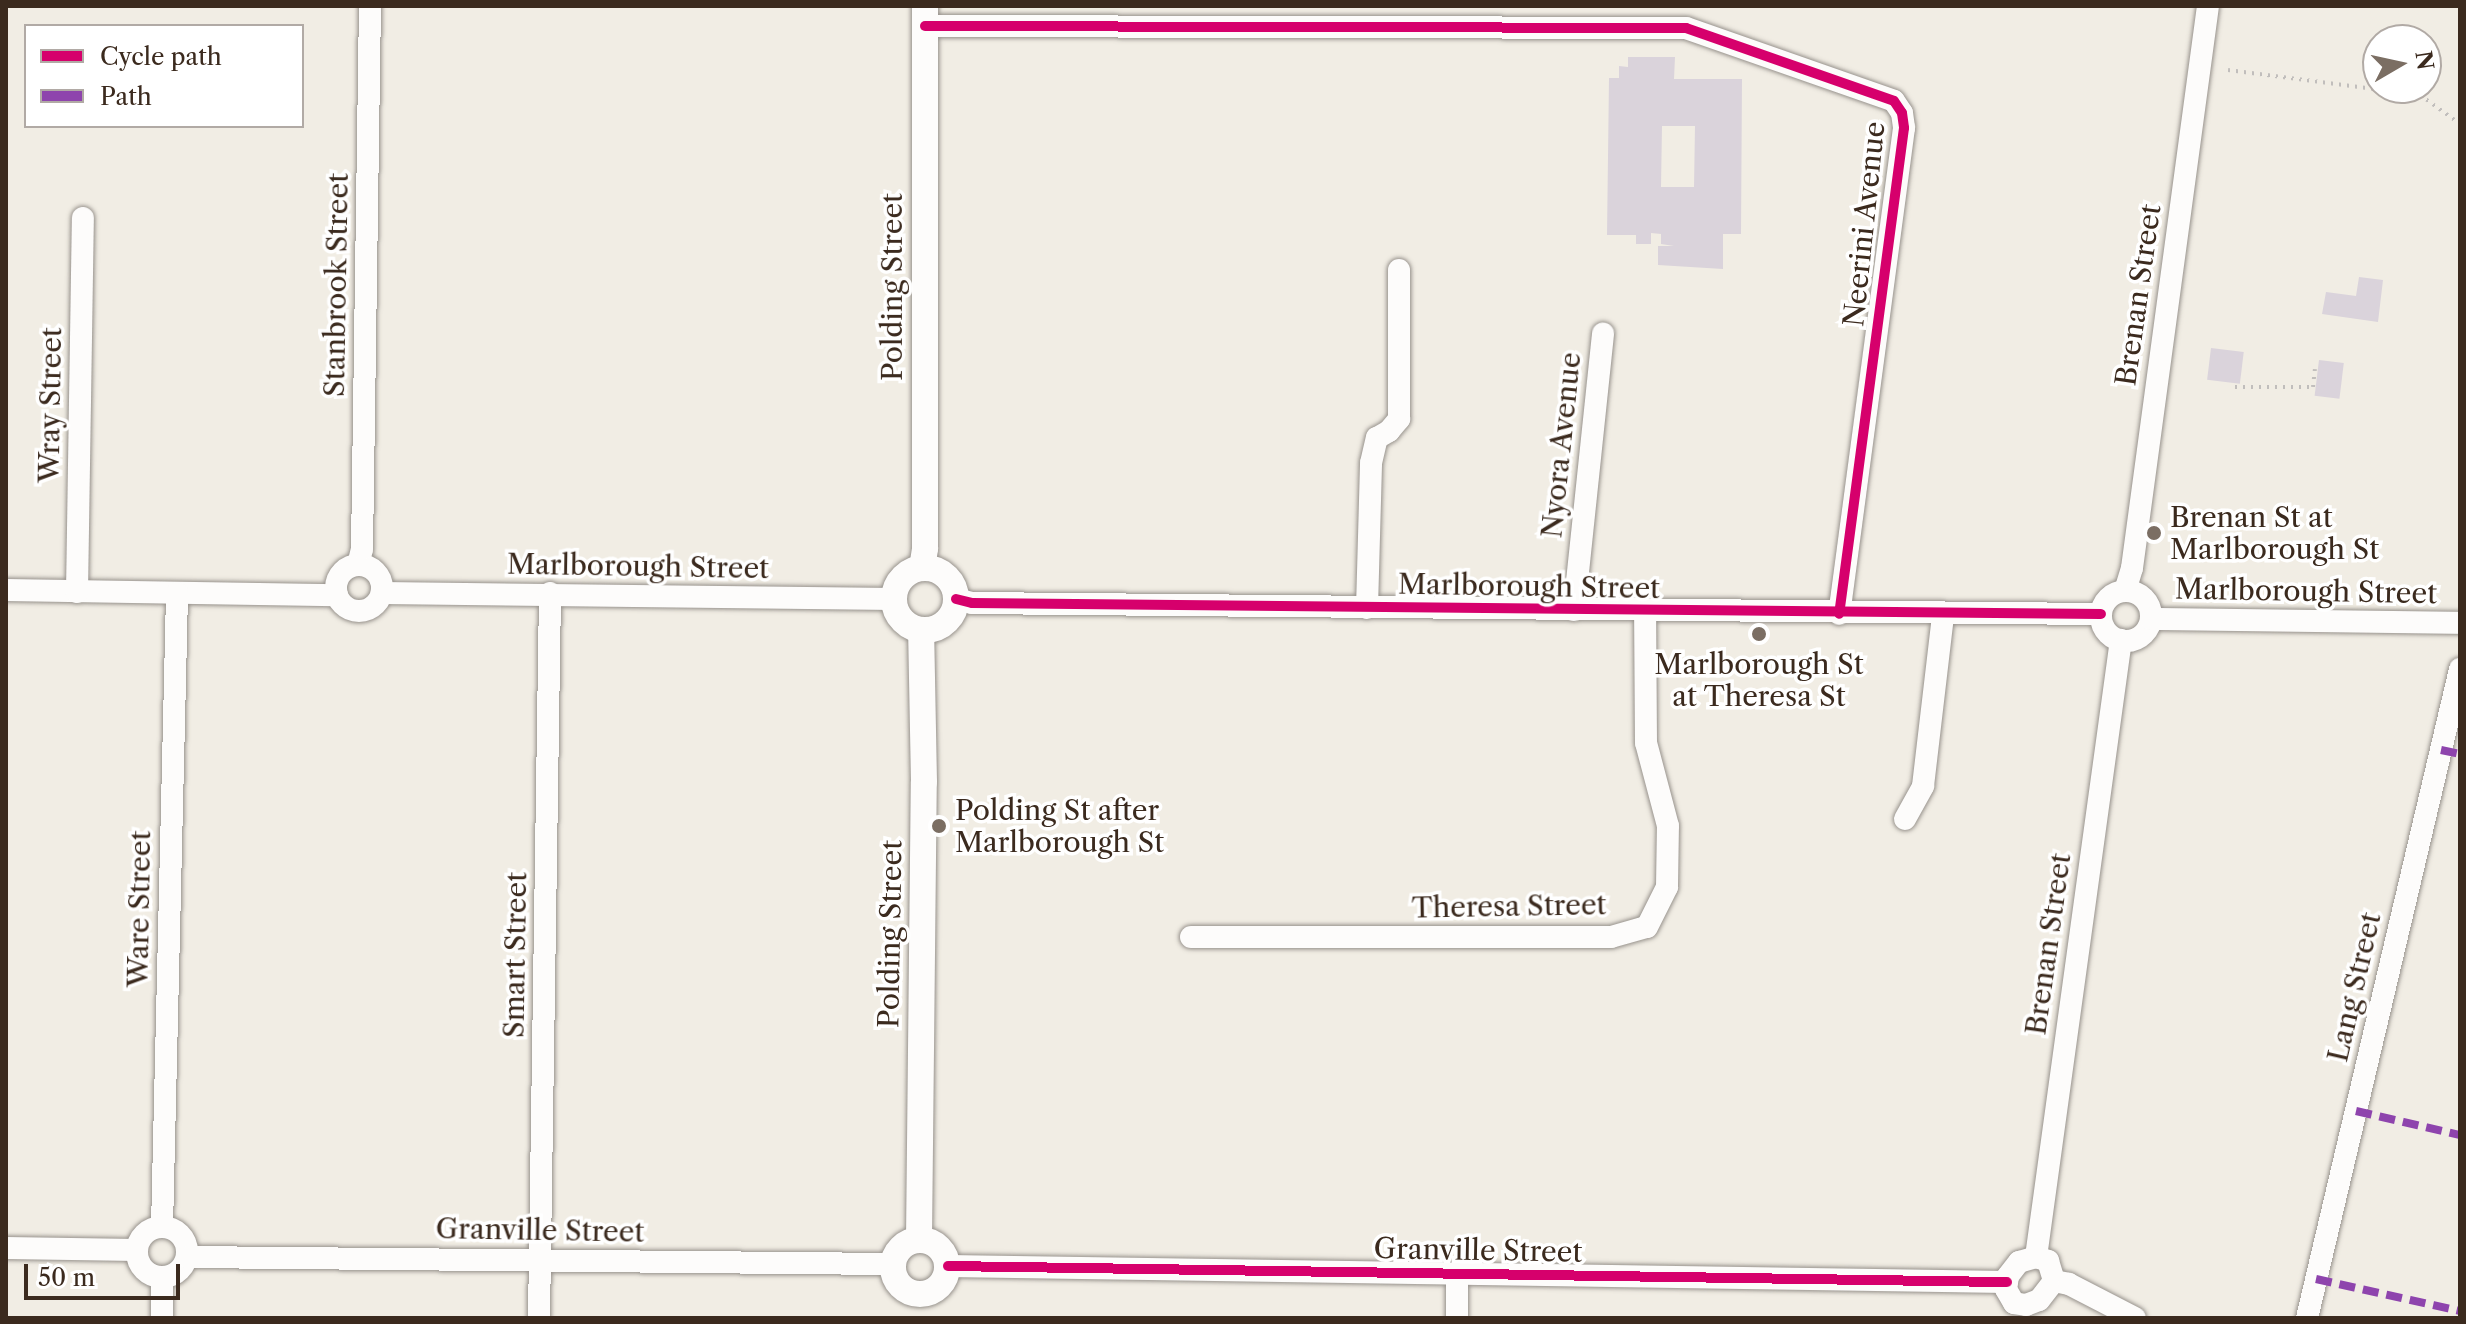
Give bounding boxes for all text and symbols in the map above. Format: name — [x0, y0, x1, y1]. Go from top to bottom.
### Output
legend — [24, 24, 304, 128]
north arrow — [2362, 24, 2442, 104]
text: Cycle path — [100, 42, 222, 71]
text: N — [2409, 49, 2439, 72]
text: Path — [100, 82, 152, 111]
street label: Neerini Avenue — [1836, 119, 1892, 329]
street label: Stanbrook Street — [317, 172, 355, 398]
street label: Polding Street — [875, 193, 909, 381]
street label: Brenan Street — [2109, 202, 2167, 388]
street label: Wray Street — [32, 326, 68, 484]
street label: Nyora Avenue — [1534, 350, 1588, 540]
place label: Brenan St at Marlborough St — [2170, 500, 2379, 566]
marker: Brenan St at Marlborough St — [2145, 524, 2163, 542]
street label: Marlborough Street — [507, 547, 769, 585]
street label: Marlborough Street — [1398, 567, 1660, 605]
street label: Marlborough Street — [2175, 572, 2437, 610]
marker: Marlborough St at Theresa St — [1750, 625, 1768, 643]
place label: Marlborough St at Theresa St — [1654, 647, 1864, 713]
place label: Polding St after Marlborough St — [955, 793, 1164, 859]
marker: Polding St after Marlborough St — [930, 817, 948, 835]
street label: Ware Street — [121, 830, 157, 988]
street label: Polding Street — [872, 840, 908, 1028]
street label: Brenan Street — [2019, 851, 2077, 1037]
street label: Smart Street — [497, 872, 533, 1038]
street label: Theresa Street — [1411, 888, 1607, 924]
street label: Lang Street — [2321, 909, 2387, 1065]
street label: Granville Street — [435, 1211, 645, 1249]
street label: Granville Street — [1373, 1231, 1583, 1269]
scale bar — [28, 1248, 184, 1298]
text: 50 m — [38, 1263, 95, 1292]

